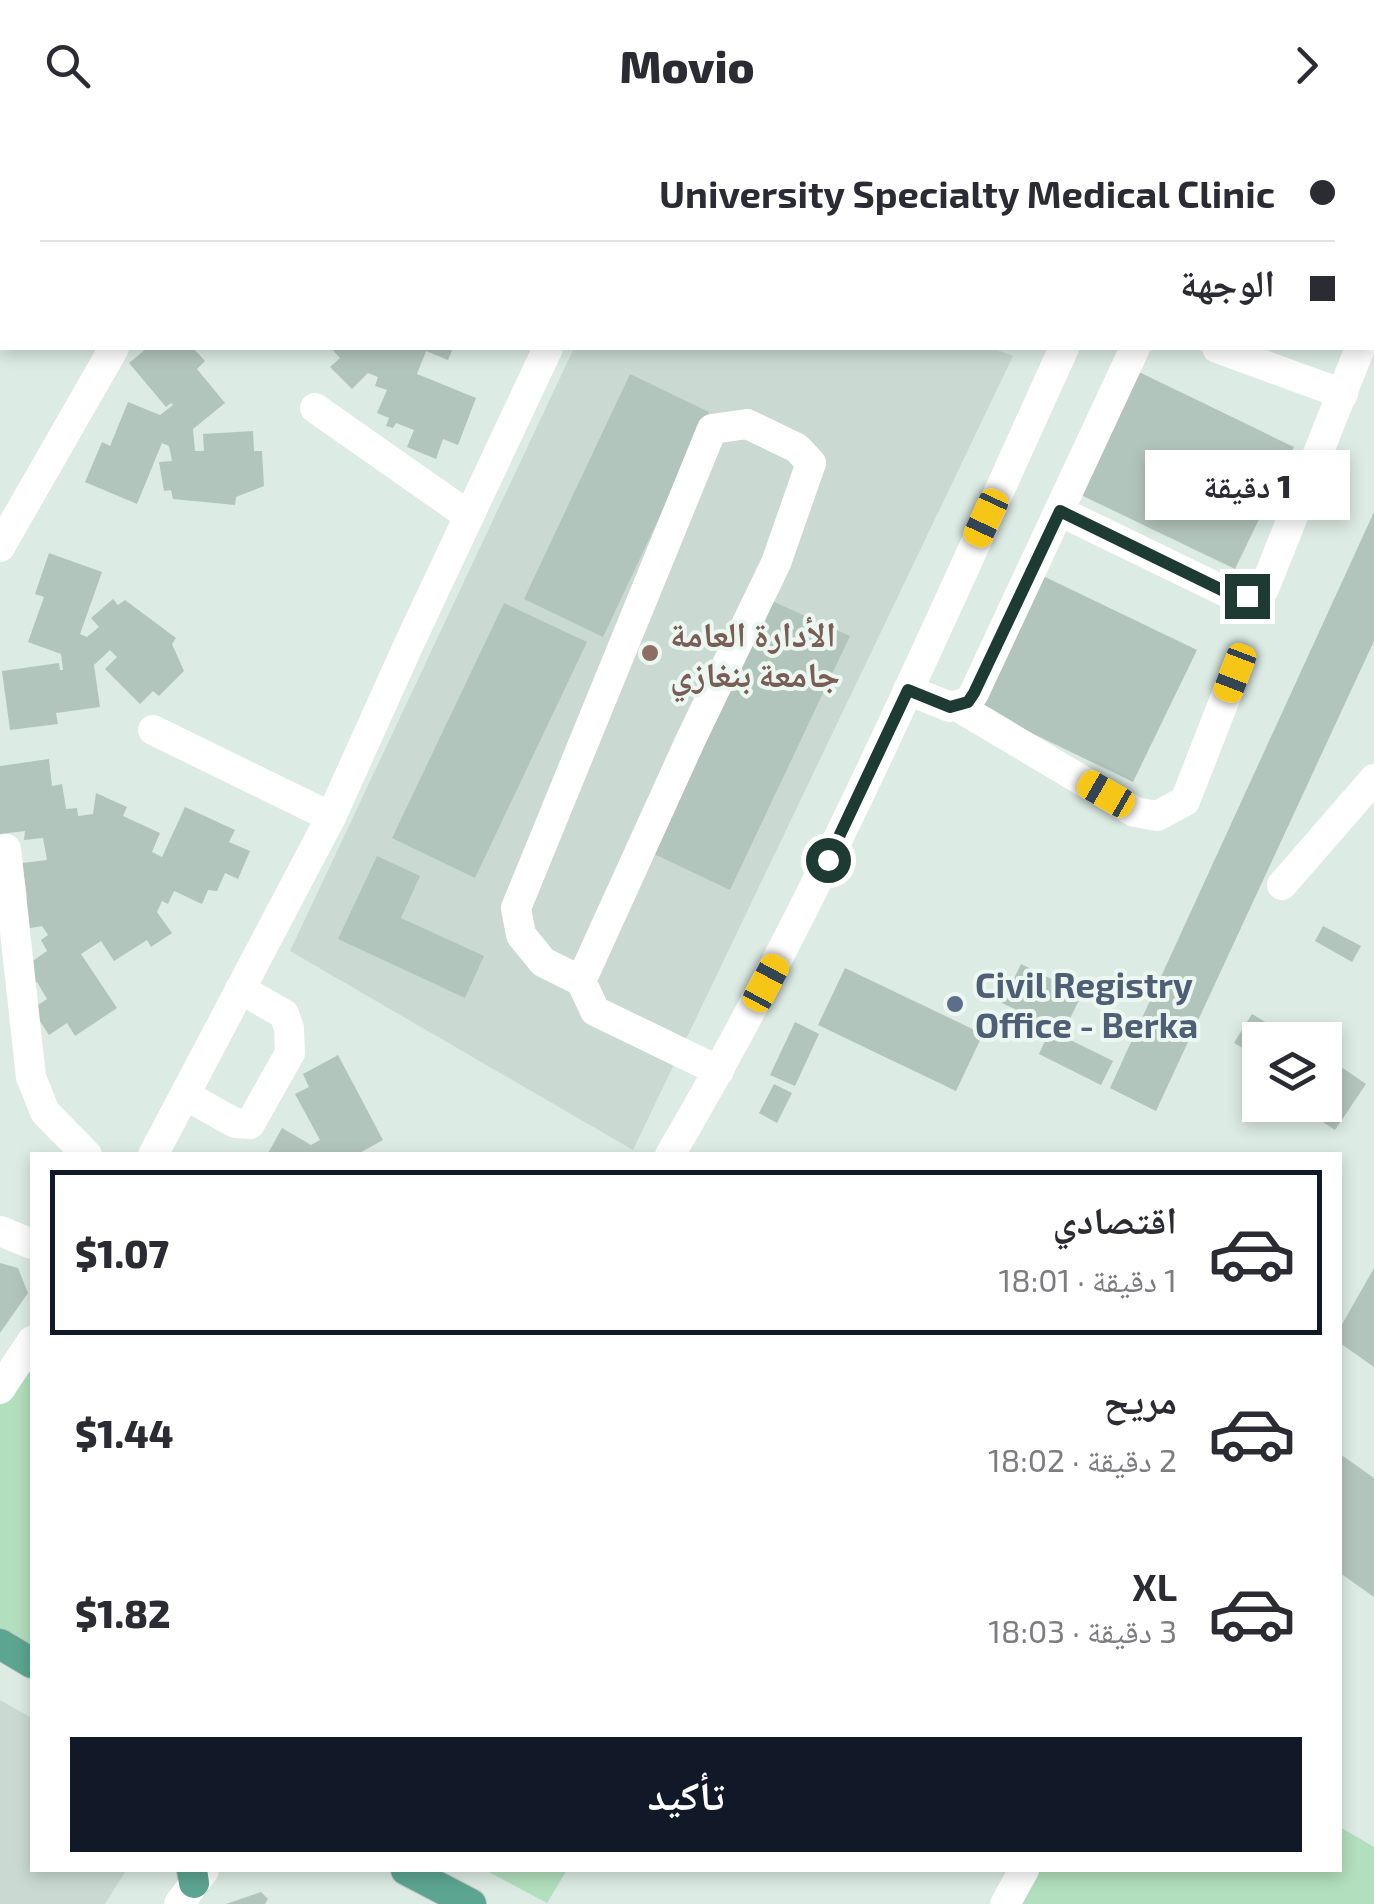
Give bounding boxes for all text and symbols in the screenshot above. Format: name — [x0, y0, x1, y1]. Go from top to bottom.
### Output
icon: search — [40, 38, 95, 93]
text: Movio — [619, 38, 755, 92]
icon: forward — [1279, 38, 1334, 93]
text: University Specialty Medical Clinic — [659, 170, 1275, 216]
text: الوجهة — [1180, 259, 1275, 305]
callout: 1 دقيقة — [1144, 451, 1350, 521]
text: 1 دقيقة — [1203, 466, 1292, 504]
car — [960, 484, 1012, 552]
route end — [1225, 574, 1270, 619]
place label: الأدارة العامة جامعة بنغازي — [670, 612, 840, 703]
car — [1210, 640, 1260, 706]
marker: الأدارة العامة جامعة بنغازي — [639, 642, 661, 664]
car — [1073, 766, 1139, 822]
route start — [806, 838, 851, 883]
car — [739, 949, 793, 1017]
place label: Civil Registry Office - Berka — [975, 963, 1198, 1045]
marker: Civil Registry Office - Berka — [944, 993, 966, 1015]
map controls — [1242, 1022, 1342, 1122]
button: layers — [1242, 1022, 1342, 1122]
text: اقتصادي — [1053, 1196, 1177, 1242]
icon: car — [1207, 1208, 1297, 1298]
text: $1.07 — [75, 1230, 169, 1276]
text: 1 دقيقة · 18:01 — [998, 1260, 1177, 1298]
text: مريح — [1103, 1376, 1177, 1422]
icon: car — [1207, 1388, 1297, 1478]
text: $1.44 — [75, 1410, 173, 1456]
text: 2 دقيقة · 18:02 — [988, 1440, 1177, 1478]
text: XL — [1132, 1563, 1177, 1609]
icon: car — [1207, 1568, 1297, 1658]
text: $1.82 — [75, 1590, 171, 1636]
text: 3 دقيقة · 18:03 — [988, 1611, 1177, 1649]
button: تأكيد — [70, 1737, 1302, 1852]

